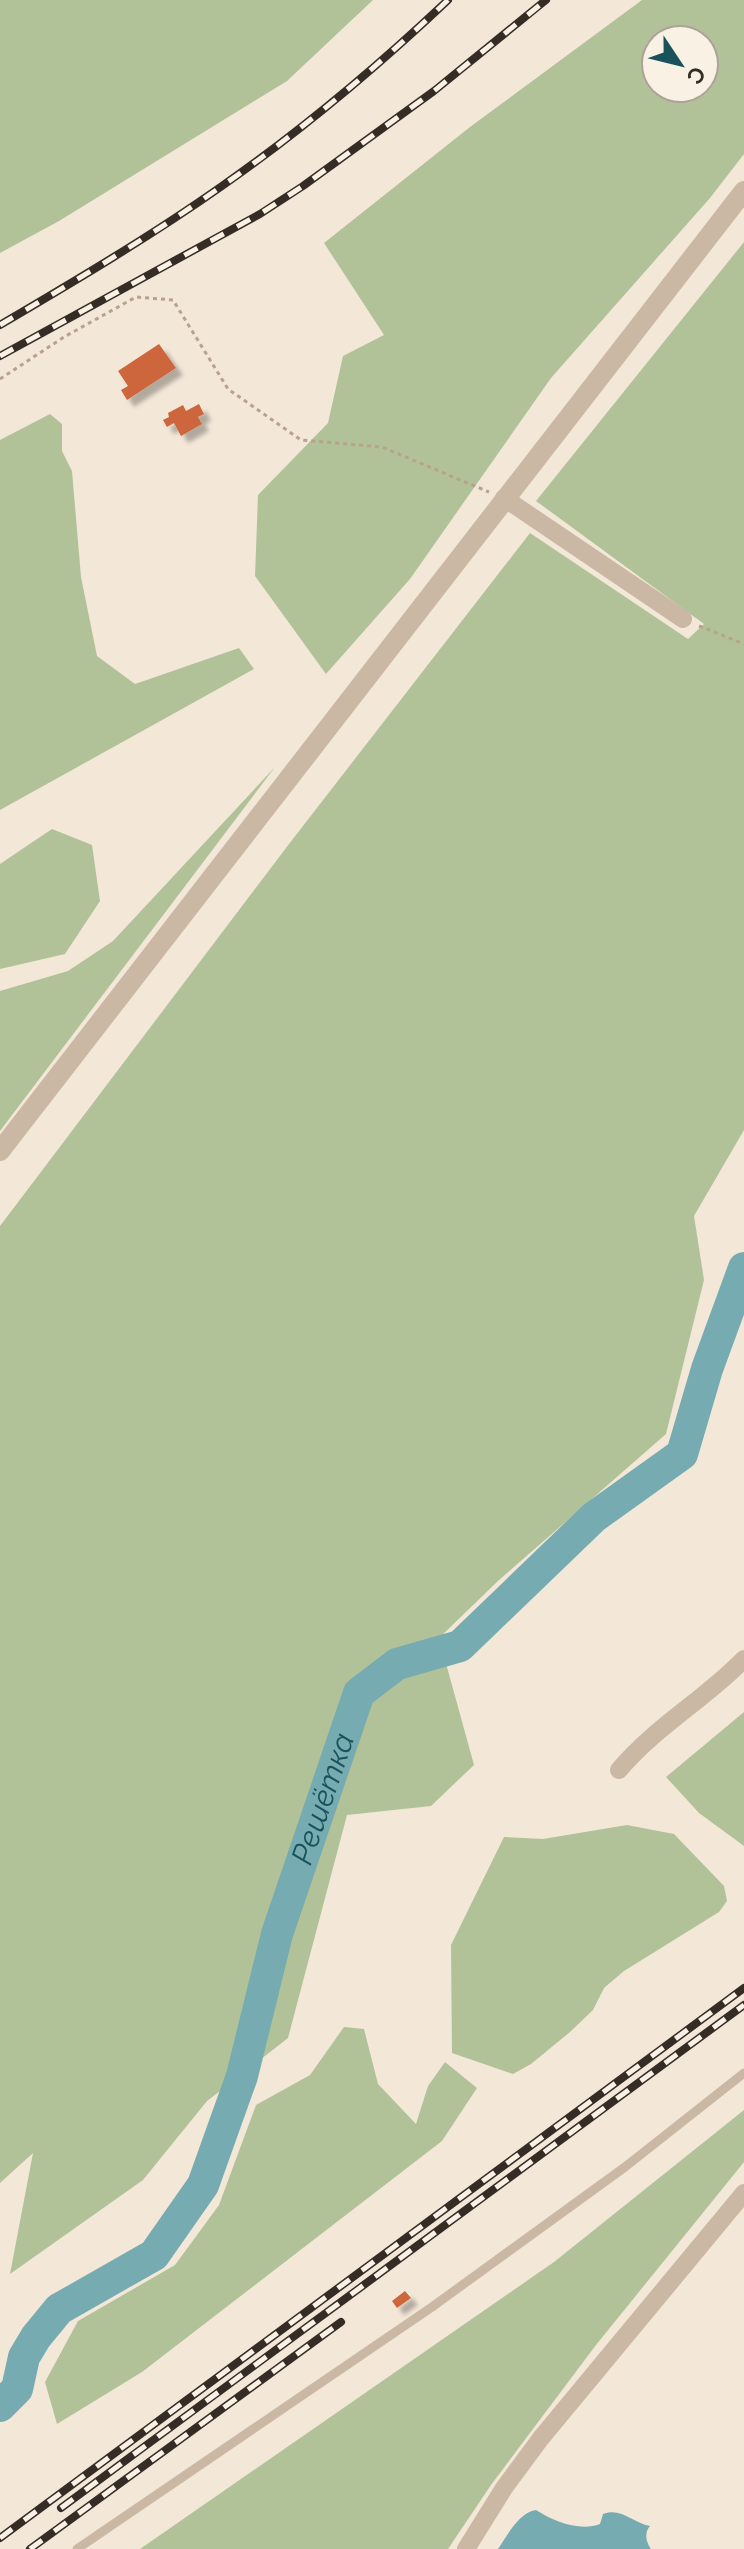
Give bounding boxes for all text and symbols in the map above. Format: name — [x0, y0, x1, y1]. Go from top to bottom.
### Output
north arrow — [640, 24, 720, 104]
text: С — [681, 62, 711, 89]
water label: Решётка — [284, 1728, 361, 1869]

